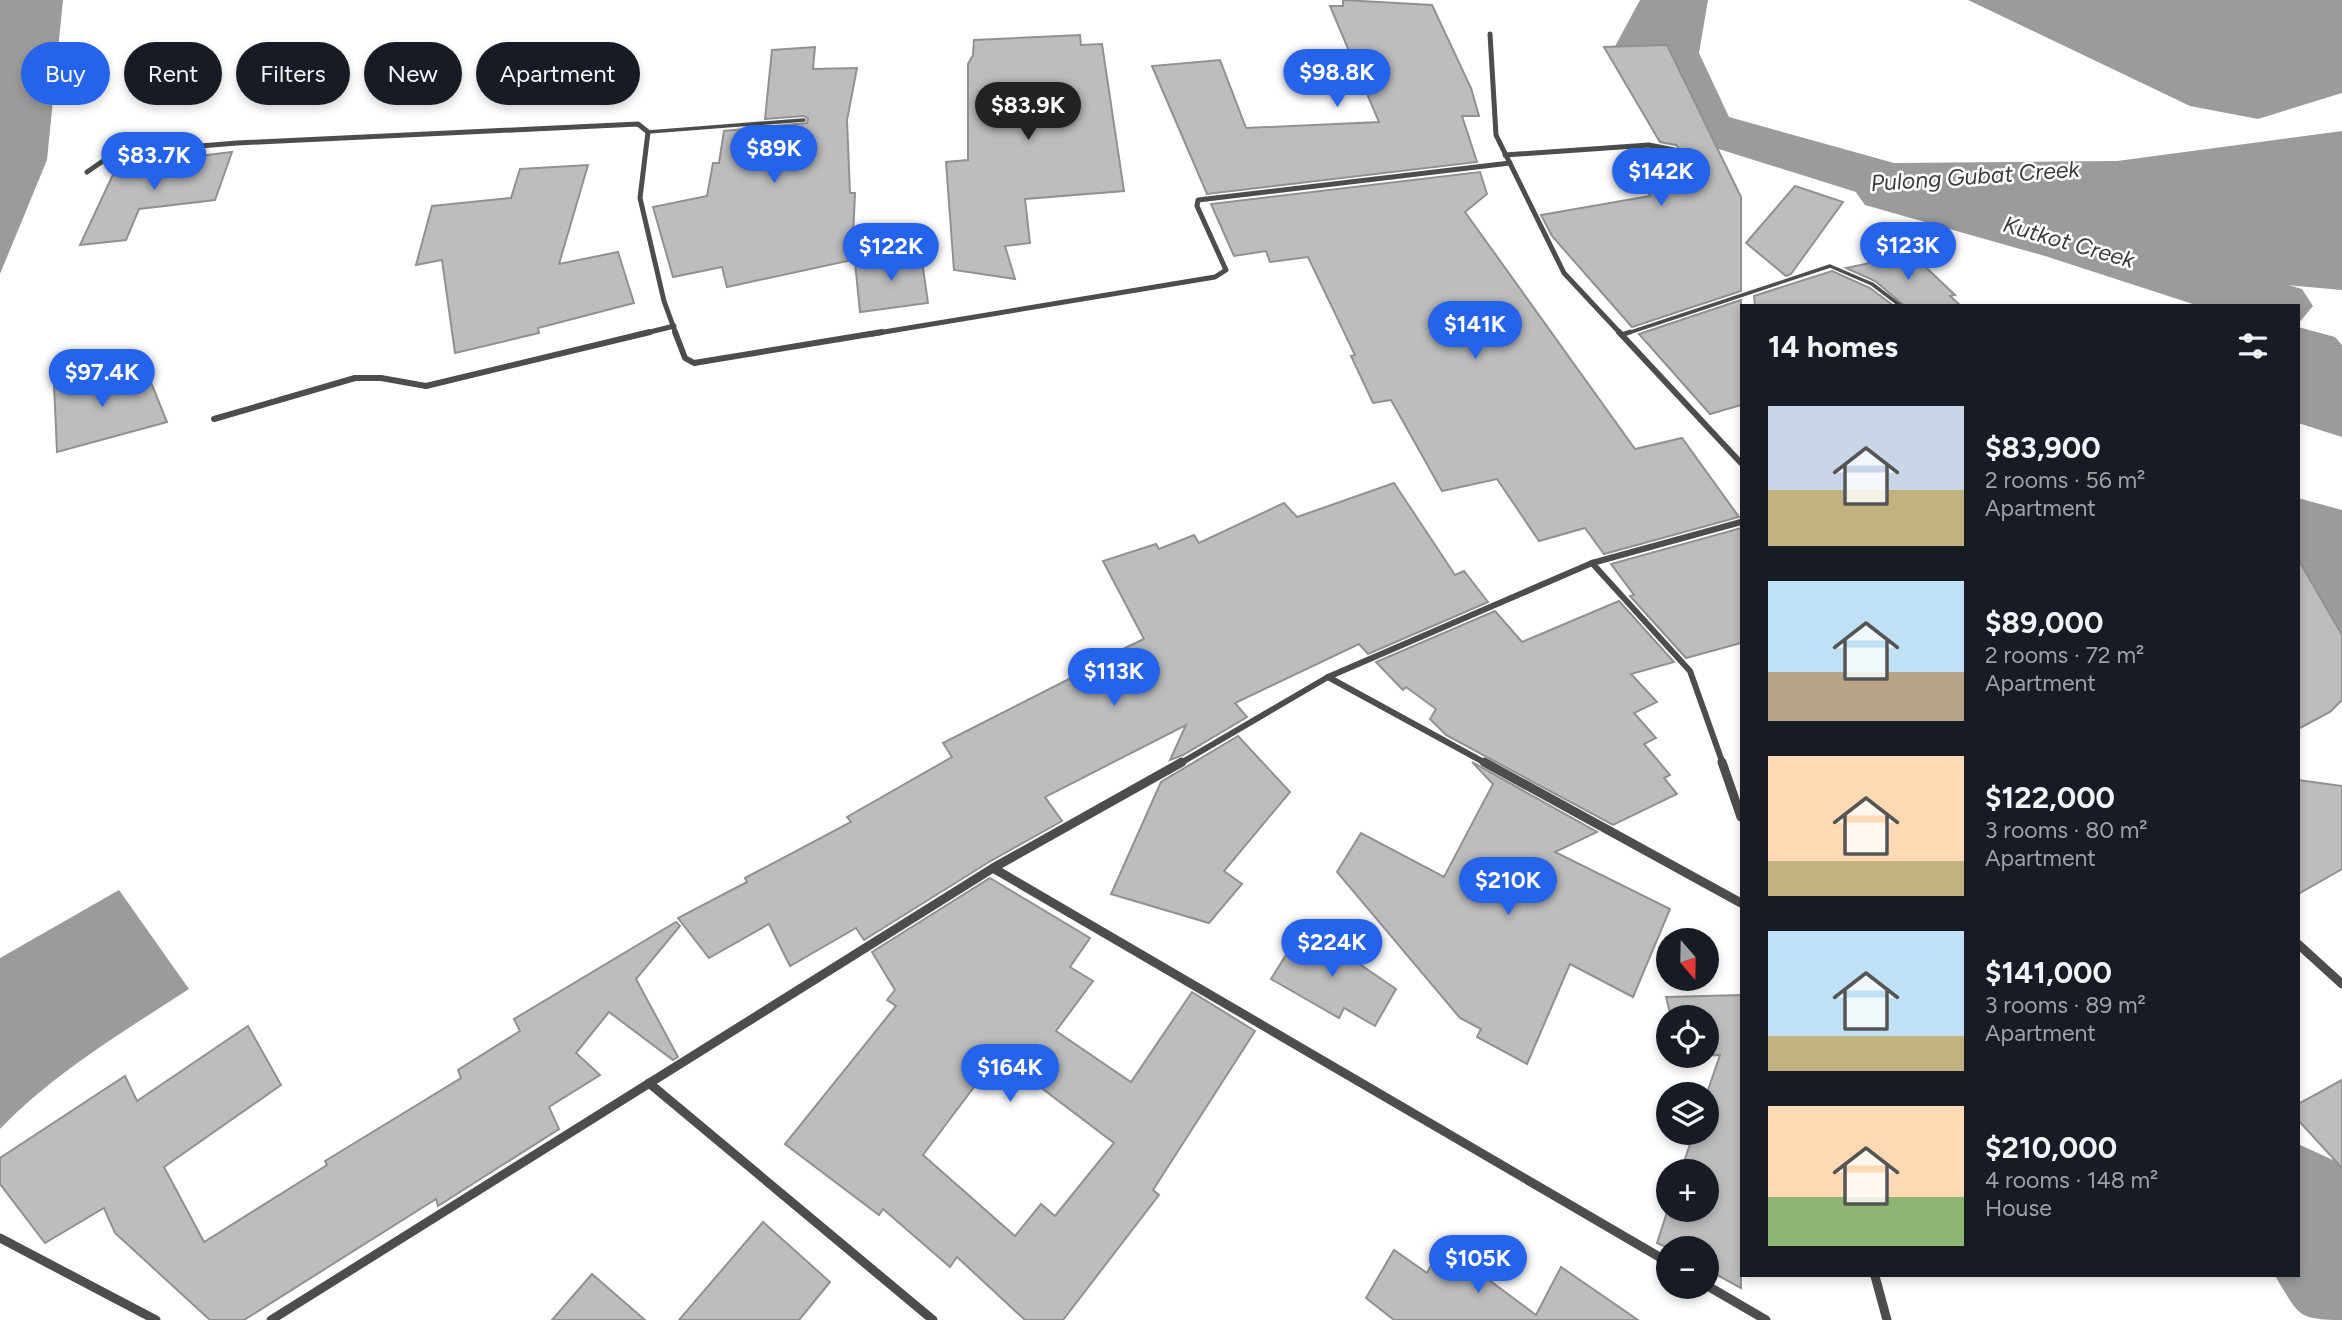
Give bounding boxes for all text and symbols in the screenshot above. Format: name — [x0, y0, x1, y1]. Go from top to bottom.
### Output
chip: Buy — [21, 42, 110, 105]
chip: Rent — [124, 42, 222, 105]
chip: Filters — [236, 42, 350, 105]
chip: New — [364, 42, 462, 105]
chip: Apartment — [476, 42, 640, 105]
pin: $98.8K — [1280, 50, 1394, 109]
text: $98.8K — [1299, 58, 1375, 86]
pin: $83.9K — [971, 82, 1085, 142]
text: $83.9K — [991, 91, 1065, 119]
pin: $89K — [733, 125, 815, 185]
pin: $83.7K — [97, 132, 211, 192]
text: $89K — [746, 134, 802, 162]
text: $83.7K — [117, 141, 191, 169]
pin: $142K — [1612, 148, 1710, 208]
water label: Pulong Gubat Creek — [1870, 155, 2081, 197]
text: $142K — [1628, 157, 1694, 185]
water label: Kutkot Creek — [2000, 210, 2139, 274]
pin: $123K — [1859, 222, 1957, 282]
pin: $122K — [842, 224, 940, 283]
text: $123K — [1876, 231, 1940, 259]
text: $122K — [859, 232, 923, 260]
pin: $141K — [1426, 302, 1524, 361]
text: $141K — [1444, 310, 1506, 338]
icon: filters — [2234, 327, 2272, 365]
text: 14 homes — [1768, 328, 1898, 365]
pin: $97.4K — [45, 350, 159, 409]
text: $97.4K — [65, 358, 139, 386]
text: $83,900 — [1985, 429, 2101, 466]
icon: home — [1824, 434, 1908, 518]
text: 2 rooms · 56 m² — [1985, 466, 2145, 494]
text: Apartment — [1985, 494, 2096, 522]
text: $89,000 — [1985, 604, 2103, 641]
icon: home — [1824, 609, 1908, 693]
text: 2 rooms · 72 m² — [1985, 641, 2144, 669]
pin: $113K — [1065, 648, 1163, 708]
text: $113K — [1084, 657, 1144, 685]
text: Apartment — [1985, 669, 2096, 697]
text: $122,000 — [1985, 779, 2115, 816]
icon: home — [1824, 784, 1908, 868]
text: 3 rooms · 80 m² — [1985, 816, 2148, 844]
text: Apartment — [1985, 844, 2096, 872]
pin: $210K — [1459, 858, 1557, 917]
text: $210K — [1475, 866, 1541, 894]
pin: $224K — [1283, 920, 1381, 979]
text: $224K — [1297, 928, 1367, 956]
north arrow — [1656, 928, 1718, 990]
map controls — [1656, 928, 1719, 1299]
text: $141,000 — [1985, 954, 2112, 991]
icon: home — [1824, 959, 1908, 1043]
text: 3 rooms · 89 m² — [1985, 991, 2146, 1019]
button: locate — [1656, 1005, 1719, 1068]
text: Apartment — [1985, 1019, 2096, 1047]
pin: $164K — [961, 1044, 1059, 1104]
text: $164K — [977, 1053, 1043, 1081]
button: layers — [1656, 1082, 1719, 1145]
text: $210,000 — [1985, 1129, 2117, 1166]
icon: home — [1824, 1134, 1908, 1218]
button: + — [1656, 1159, 1719, 1222]
text: 4 rooms · 148 m² — [1985, 1166, 2158, 1194]
text: House — [1985, 1194, 2052, 1222]
pin: $105K — [1429, 1236, 1527, 1295]
button: − — [1656, 1236, 1719, 1299]
text: $105K — [1445, 1244, 1511, 1272]

